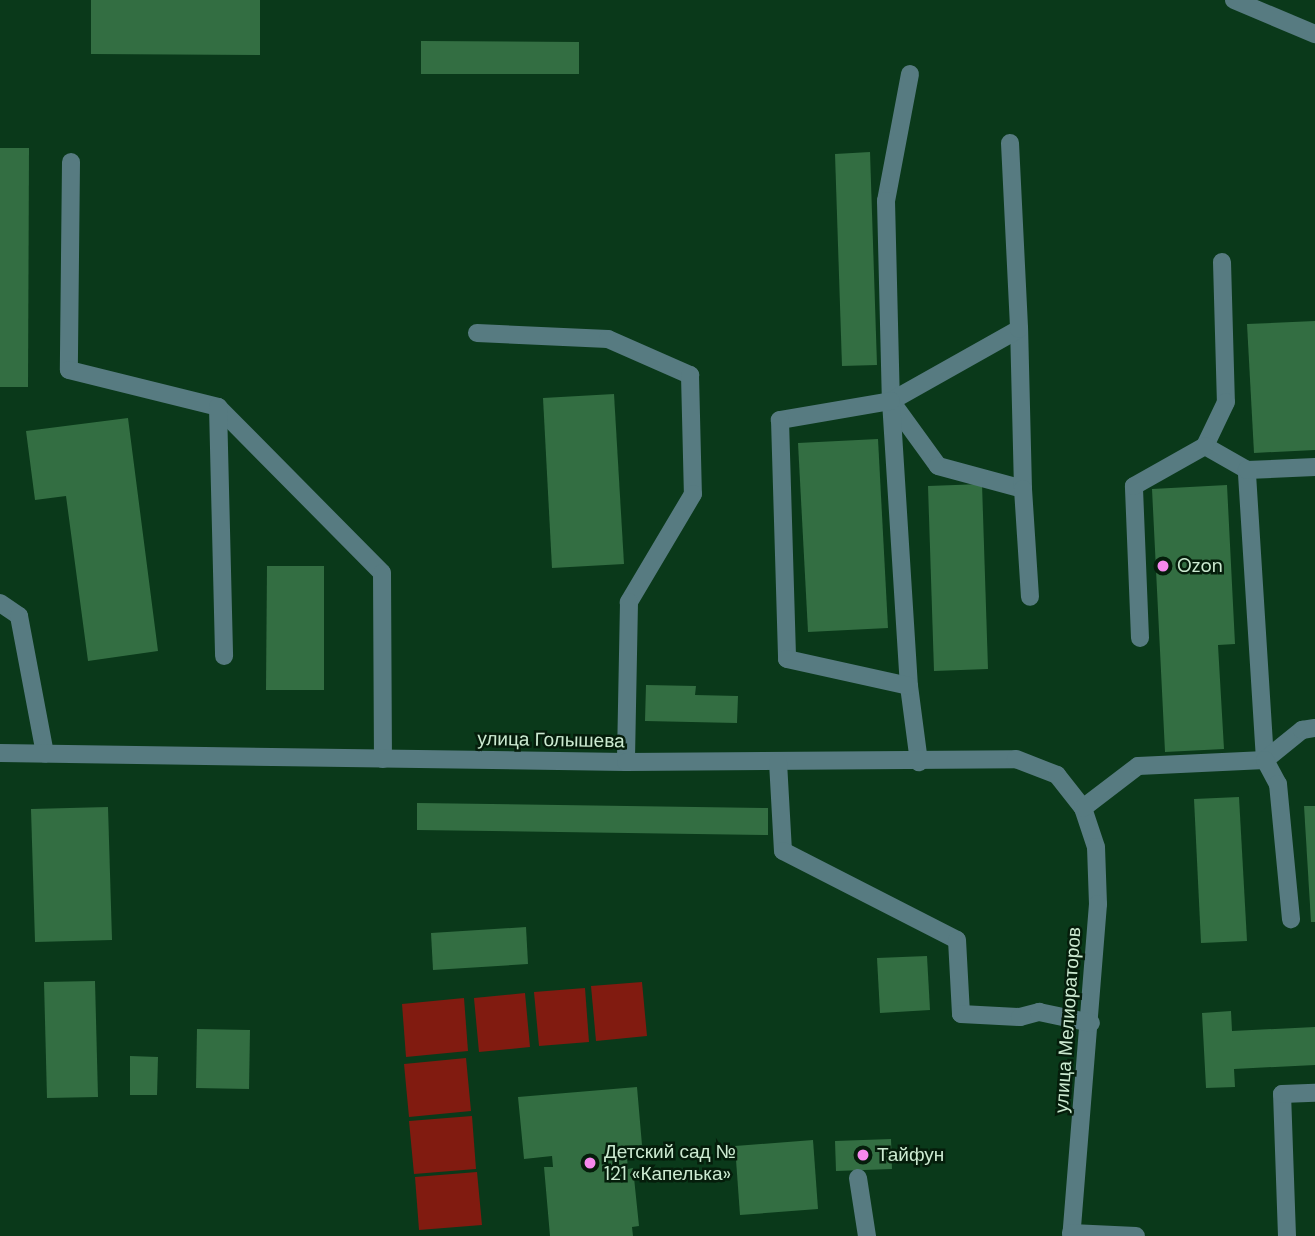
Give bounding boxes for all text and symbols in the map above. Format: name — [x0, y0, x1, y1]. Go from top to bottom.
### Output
place label: Ozon — [1177, 555, 1223, 577]
marker: Ozon — [1155, 558, 1171, 574]
street label: улица Голышева — [477, 727, 625, 753]
street label: улица Мелиораторов — [1050, 926, 1086, 1114]
place label: Детский сад № 121 «Капелька» — [604, 1141, 736, 1185]
place label: Тайфун — [877, 1144, 944, 1166]
marker: Тайфун — [855, 1147, 871, 1163]
marker: Детский сад № 121 «Капелька» — [582, 1155, 598, 1171]

